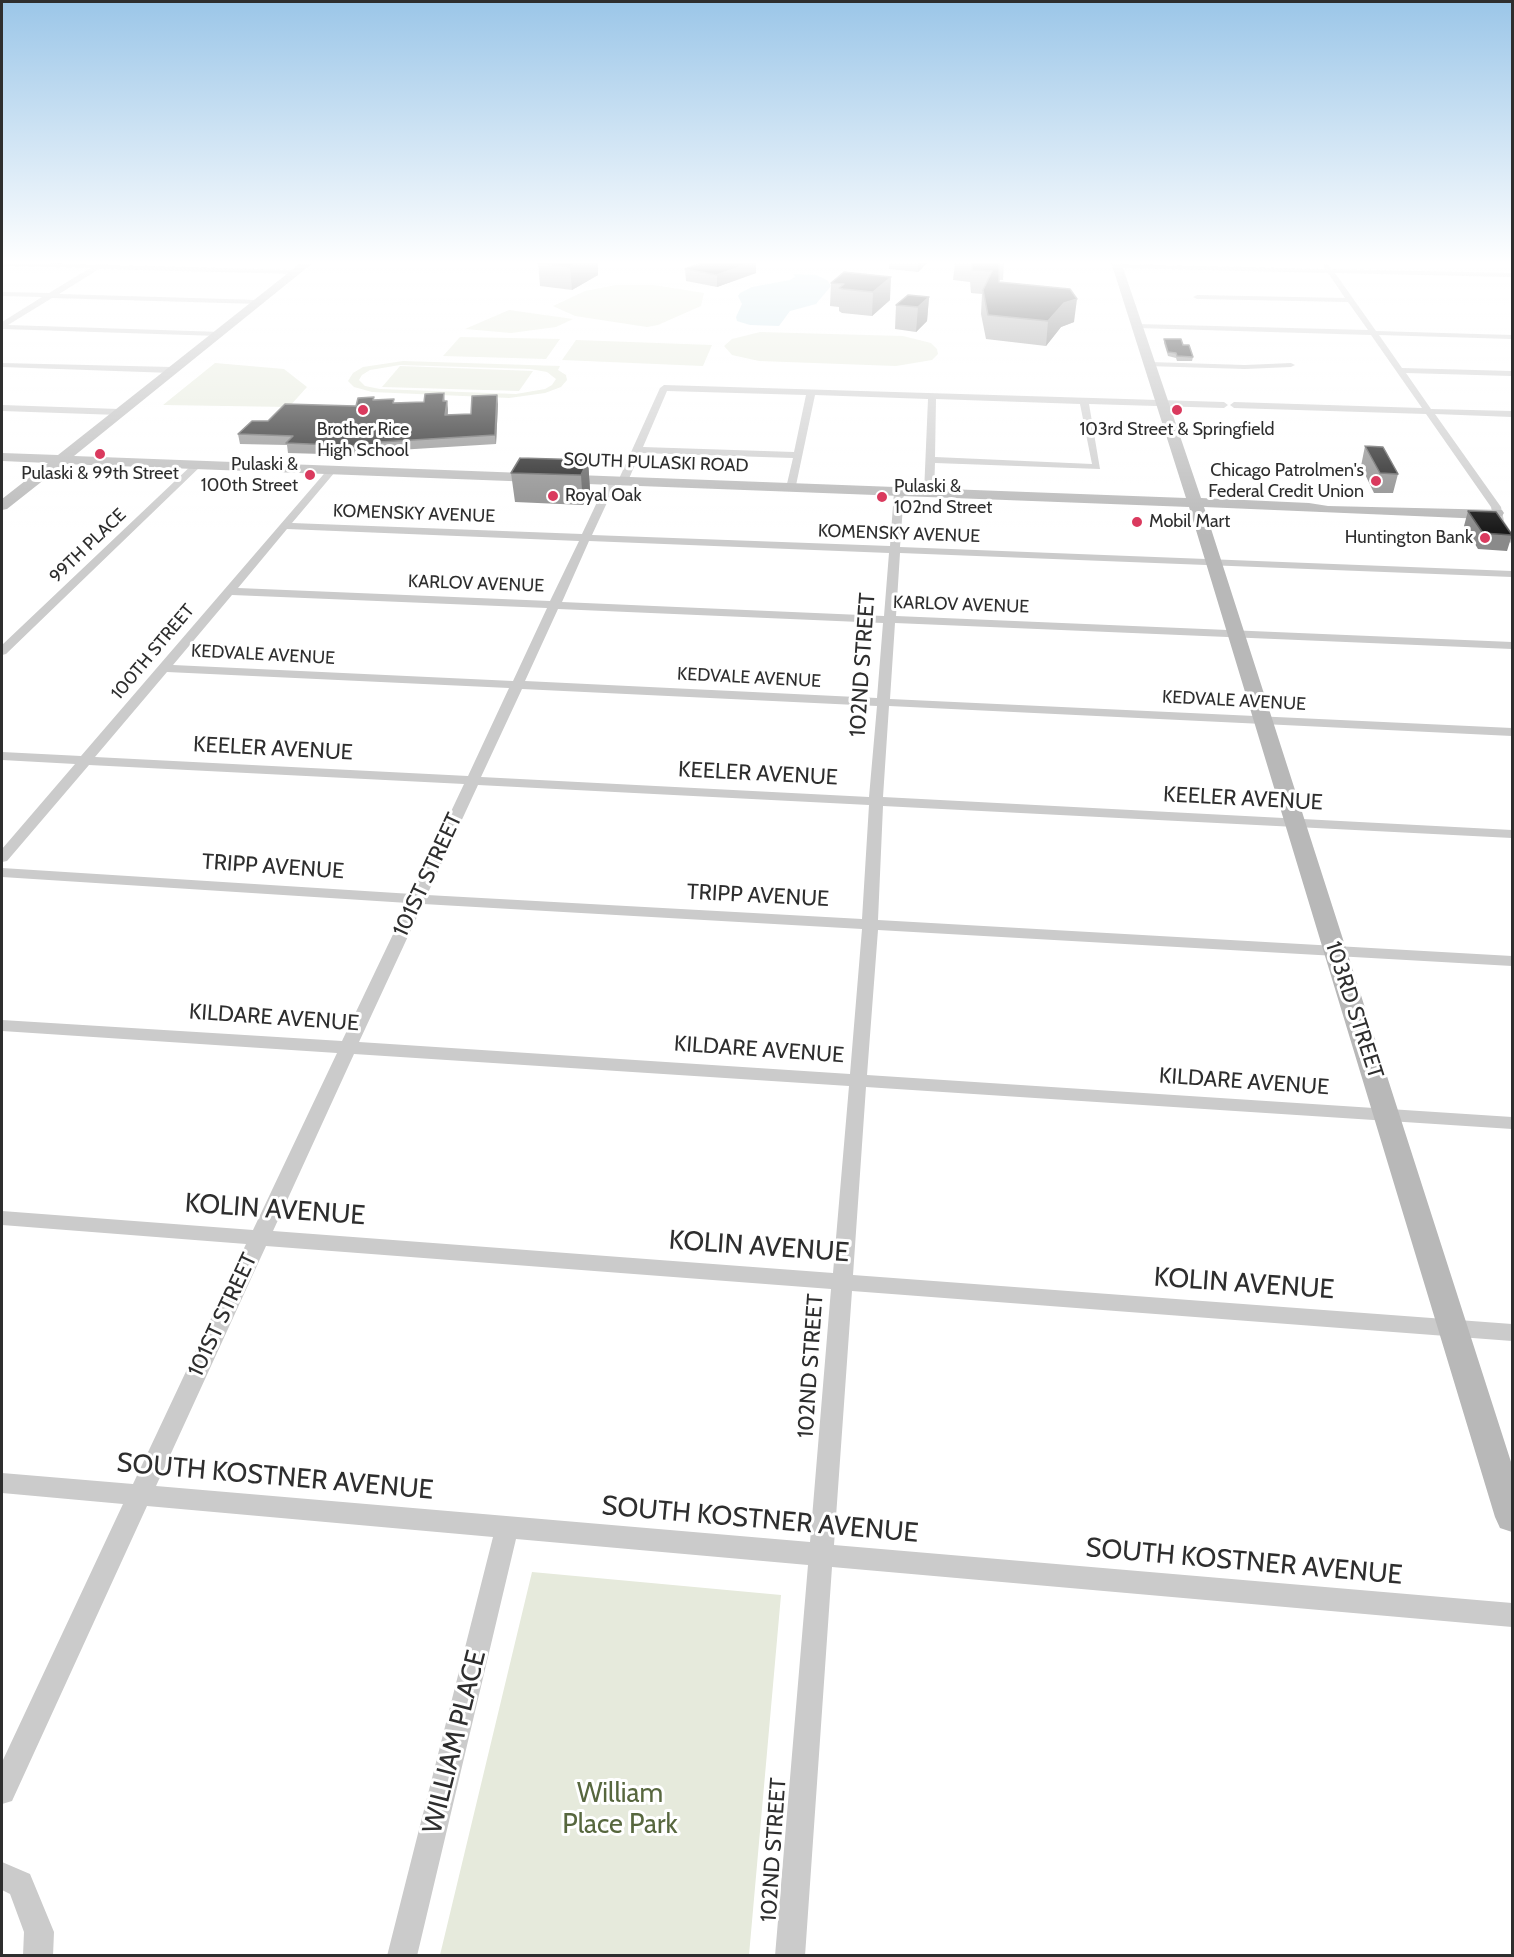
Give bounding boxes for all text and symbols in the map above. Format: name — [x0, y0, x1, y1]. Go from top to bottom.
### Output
marker: Brother Rice High School — [356, 403, 370, 417]
marker: 103rd Street & Springfield — [1170, 403, 1184, 417]
place label: Brother Rice High School — [317, 419, 409, 462]
place label: 103rd Street & Springfield — [1079, 419, 1275, 441]
marker: Pulaski & 99th Street — [93, 447, 107, 461]
street label: SOUTH PULASKI ROAD — [563, 449, 749, 477]
place label: Pulaski & 100th Street — [201, 454, 298, 496]
place label: Chicago Patrolmen's Federal Credit Union — [1208, 460, 1364, 502]
place label: Pulaski & 99th Street — [21, 463, 179, 485]
marker: Pulaski & 100th Street — [303, 468, 317, 482]
marker: Chicago Patrolmen's Federal Credit Union — [1369, 474, 1383, 488]
place label: Pulaski & 102nd Street — [894, 476, 992, 518]
place label: Royal Oak — [565, 485, 642, 507]
marker: Royal Oak — [546, 489, 560, 503]
marker: Pulaski & 102nd Street — [875, 490, 889, 504]
street label: KOMENSKY AVENUE — [332, 500, 496, 528]
street label: 99TH PLACE — [45, 504, 131, 588]
place label: Mobil Mart — [1149, 511, 1230, 533]
marker: Mobil Mart — [1130, 515, 1144, 529]
street label: KOMENSKY AVENUE — [817, 520, 981, 548]
place label: Huntington Bank — [1345, 527, 1473, 549]
marker: Huntington Bank — [1478, 531, 1492, 545]
street label: KARLOV AVENUE — [408, 571, 544, 597]
street label: 102ND STREET — [845, 592, 881, 738]
street label: KARLOV AVENUE — [893, 592, 1029, 618]
street label: 100TH STREET — [107, 600, 199, 704]
street label: KEDVALE AVENUE — [190, 640, 336, 670]
street label: KEDVALE AVENUE — [676, 663, 822, 693]
street label: KEDVALE AVENUE — [1161, 686, 1307, 716]
street label: KEELER AVENUE — [192, 732, 354, 766]
street label: KEELER AVENUE — [677, 757, 839, 791]
street label: KEELER AVENUE — [1162, 782, 1324, 816]
street label: 101ST STREET — [388, 809, 468, 941]
street label: TRIPP AVENUE — [201, 849, 345, 885]
street label: TRIPP AVENUE — [686, 879, 830, 913]
street label: 103RD STREET — [1319, 938, 1389, 1082]
street label: KILDARE AVENUE — [188, 999, 360, 1037]
street label: KILDARE AVENUE — [673, 1031, 845, 1069]
street label: KILDARE AVENUE — [1158, 1063, 1330, 1101]
street label: KOLIN AVENUE — [184, 1188, 366, 1232]
street label: KOLIN AVENUE — [668, 1225, 850, 1269]
street label: 101ST STREET — [183, 1249, 263, 1381]
street label: KOLIN AVENUE — [1153, 1262, 1335, 1306]
street label: 102ND STREET — [793, 1293, 829, 1439]
street label: SOUTH KOSTNER AVENUE — [115, 1447, 435, 1507]
street label: SOUTH KOSTNER AVENUE — [600, 1490, 920, 1550]
street label: SOUTH KOSTNER AVENUE — [1084, 1532, 1404, 1592]
street label: WILLIAM PLACE — [417, 1647, 493, 1837]
street label: 102ND STREET — [756, 1777, 792, 1923]
park label: William Place Park — [562, 1778, 678, 1841]

